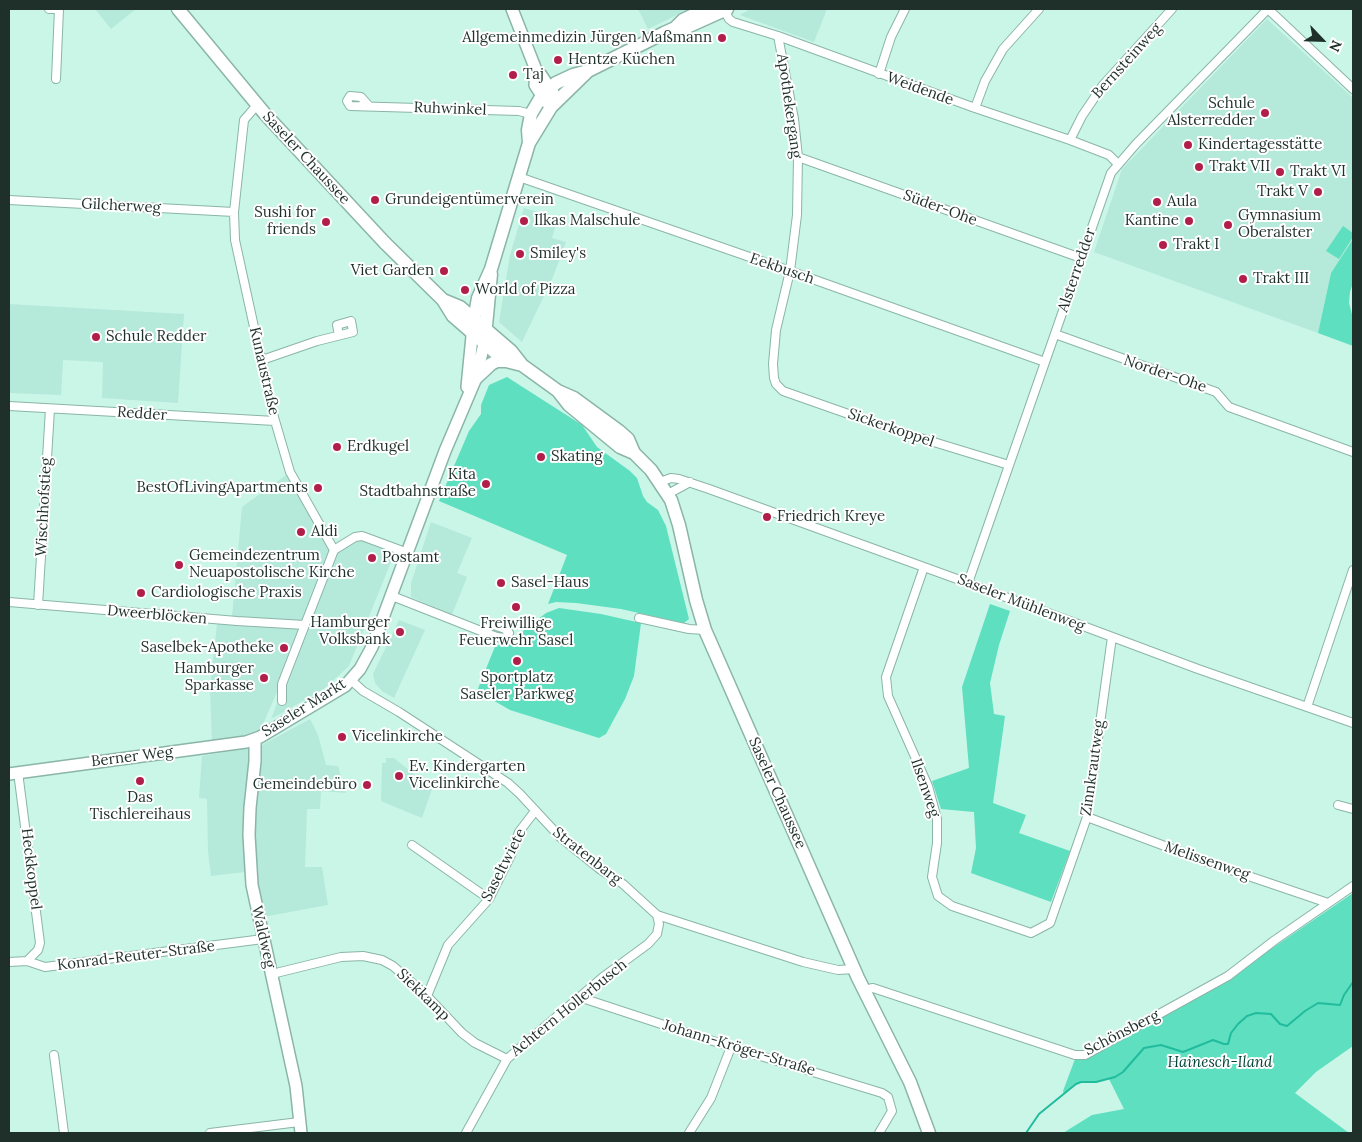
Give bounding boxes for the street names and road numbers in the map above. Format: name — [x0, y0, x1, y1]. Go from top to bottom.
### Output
street label: Bernsteinweg — [1088, 20, 1166, 102]
street label: Apothekergang — [773, 52, 805, 160]
street label: Weidende — [884, 69, 956, 109]
street label: Ruhwinkel — [413, 99, 487, 119]
street label: Saseler Chaussee — [258, 108, 354, 208]
street label: Süder-Ohe — [901, 186, 979, 230]
street label: Gilcherweg — [81, 195, 161, 217]
street label: Alsterredder — [1054, 226, 1100, 314]
street label: Eekbusch — [747, 250, 817, 288]
street label: Kunaustraße — [245, 325, 283, 417]
street label: Norder-Ohe — [1121, 351, 1209, 397]
street label: Redder — [116, 403, 168, 425]
street label: Sickerkoppel — [846, 405, 936, 451]
street label: Wischhofstieg — [32, 457, 56, 557]
street label: Saseler Mühlenweg — [955, 570, 1087, 636]
street label: Dweerblöcken — [106, 602, 208, 628]
street label: Saseler Markt — [259, 675, 349, 741]
street label: Zinnkrautweg — [1077, 719, 1109, 817]
street label: Saseler Chaussee — [744, 734, 810, 852]
street label: Berner Weg — [90, 743, 174, 771]
street label: Ilsenweg — [907, 756, 943, 820]
street label: Stratenbarg — [549, 824, 625, 888]
street label: Saseltwiete — [478, 825, 530, 905]
street label: Heckkoppel — [17, 827, 45, 911]
street label: Melissenweg — [1162, 838, 1252, 884]
street label: Waldweg — [247, 904, 279, 970]
street label: Konrad-Reuter-Straße — [56, 937, 216, 975]
street label: Achtern Hollerbusch — [507, 956, 631, 1060]
street label: Siekkamp — [393, 965, 453, 1025]
street label: Schönsberg — [1081, 1006, 1163, 1060]
street label: Johann-Kröger-Straße — [661, 1016, 817, 1080]

